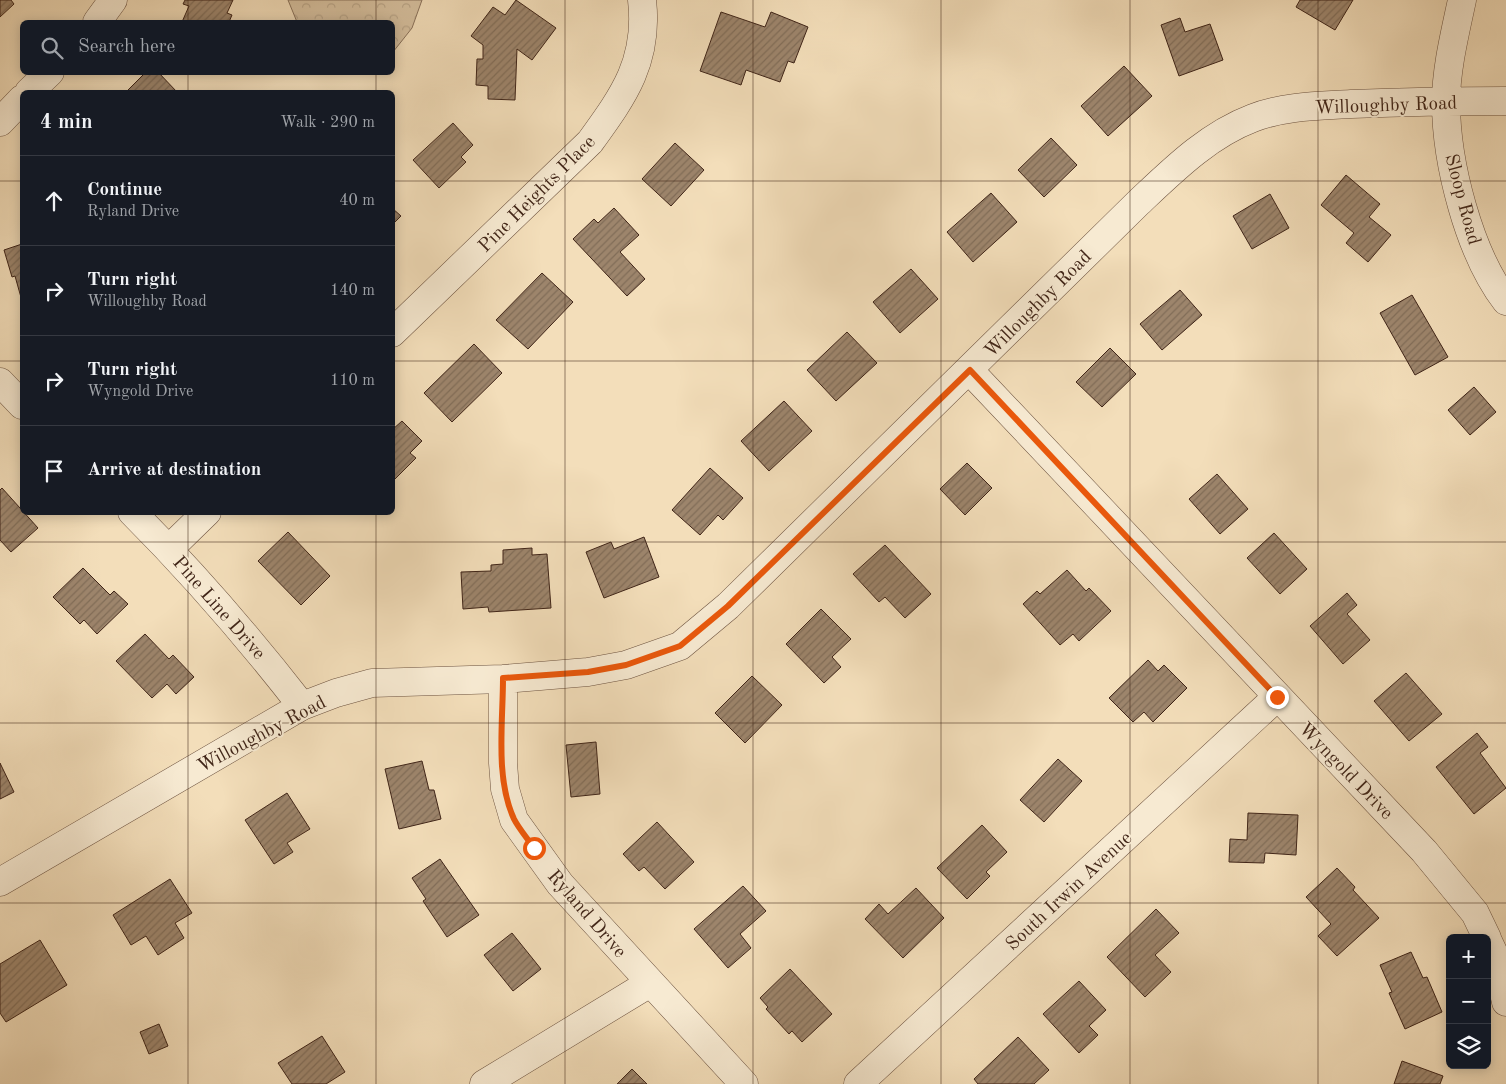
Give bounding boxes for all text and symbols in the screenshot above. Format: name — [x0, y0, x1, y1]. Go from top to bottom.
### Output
search box — [20, 20, 395, 75]
icon: search — [38, 34, 66, 62]
text: Search here — [78, 38, 175, 57]
street label: Willoughby Road — [1315, 95, 1458, 118]
text: 4 min — [40, 112, 93, 133]
text: Walk · 290 m — [280, 115, 375, 131]
street label: Pine Heights Place — [476, 133, 600, 257]
street label: Sloop Road — [1440, 152, 1483, 247]
text: Continue — [87, 181, 162, 200]
icon: ahead — [40, 187, 68, 215]
text: 40 m — [339, 193, 375, 209]
text: Ryland Drive — [87, 204, 179, 220]
street label: Willoughby Road — [982, 248, 1096, 362]
text: Turn right — [87, 271, 177, 290]
icon: right — [40, 277, 68, 305]
text: 140 m — [330, 283, 375, 299]
text: Willoughby Road — [87, 294, 207, 310]
text: Turn right — [87, 361, 177, 380]
icon: right — [40, 367, 68, 395]
text: 110 m — [330, 373, 375, 389]
text: Wyngold Drive — [87, 384, 193, 400]
icon: arrive — [40, 457, 68, 485]
text: Arrive at destination — [87, 461, 261, 480]
street label: Pine Line Drive — [168, 553, 268, 664]
route end — [1266, 686, 1289, 709]
street label: Willoughby Road — [195, 693, 330, 777]
street label: Wyngold Drive — [1294, 720, 1396, 824]
street label: South Irwin Avenue — [1003, 829, 1136, 955]
route start — [523, 837, 546, 860]
street label: Ryland Drive — [543, 867, 629, 962]
map controls — [1446, 934, 1491, 1069]
button: + — [1446, 934, 1491, 979]
button: − — [1446, 979, 1491, 1024]
button: layers — [1446, 1024, 1491, 1069]

